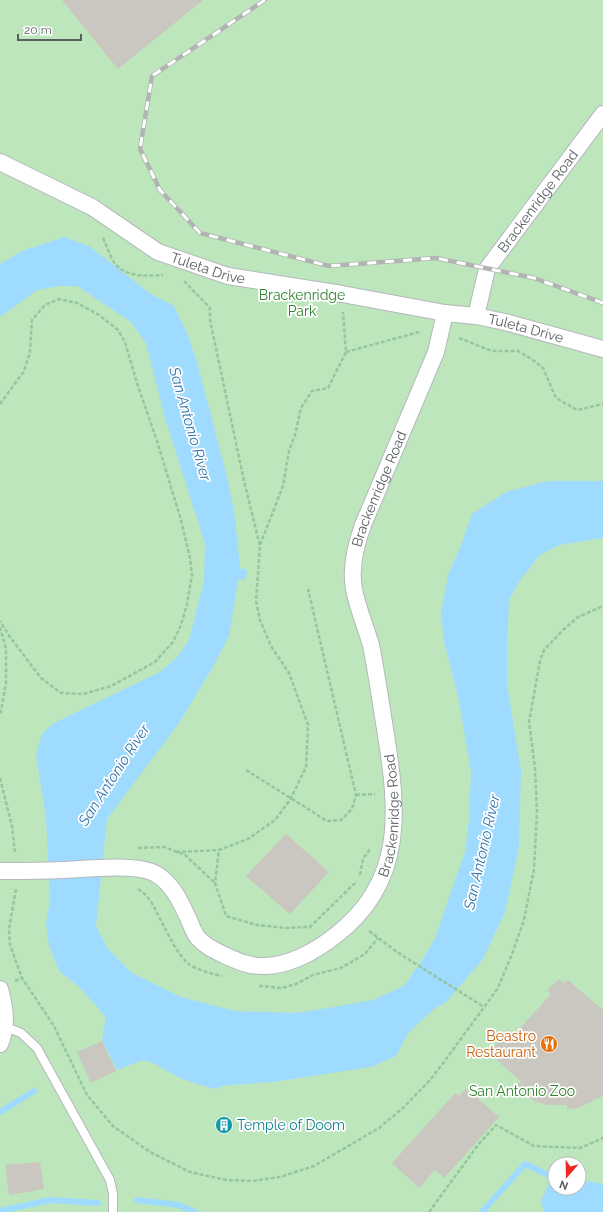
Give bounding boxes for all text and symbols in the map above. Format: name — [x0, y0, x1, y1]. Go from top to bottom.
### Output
scale bar — [18, 16, 81, 42]
text: 20 m — [24, 23, 52, 37]
street label: Brackenridge Road — [494, 147, 581, 256]
street label: Tuleta Drive — [169, 249, 246, 287]
park label: Brackenridge Park — [259, 287, 345, 319]
street label: Tuleta Drive — [487, 311, 565, 346]
water label: San Antonio River — [165, 364, 215, 484]
street label: Brackenridge Road — [349, 429, 410, 549]
water label: San Antonio River — [74, 720, 154, 830]
street label: Brackenridge Road — [375, 753, 402, 879]
water label: San Antonio River — [460, 792, 504, 912]
place label: Beastro Restaurant — [466, 1028, 536, 1060]
restaurant icon: Beastro Restaurant — [539, 1034, 559, 1054]
park label: San Antonio Zoo — [469, 1083, 575, 1099]
building icon: Temple of Doom — [214, 1115, 234, 1135]
place label: Temple of Doom — [237, 1117, 345, 1133]
north arrow — [547, 1156, 587, 1196]
text: N — [558, 1177, 570, 1192]

